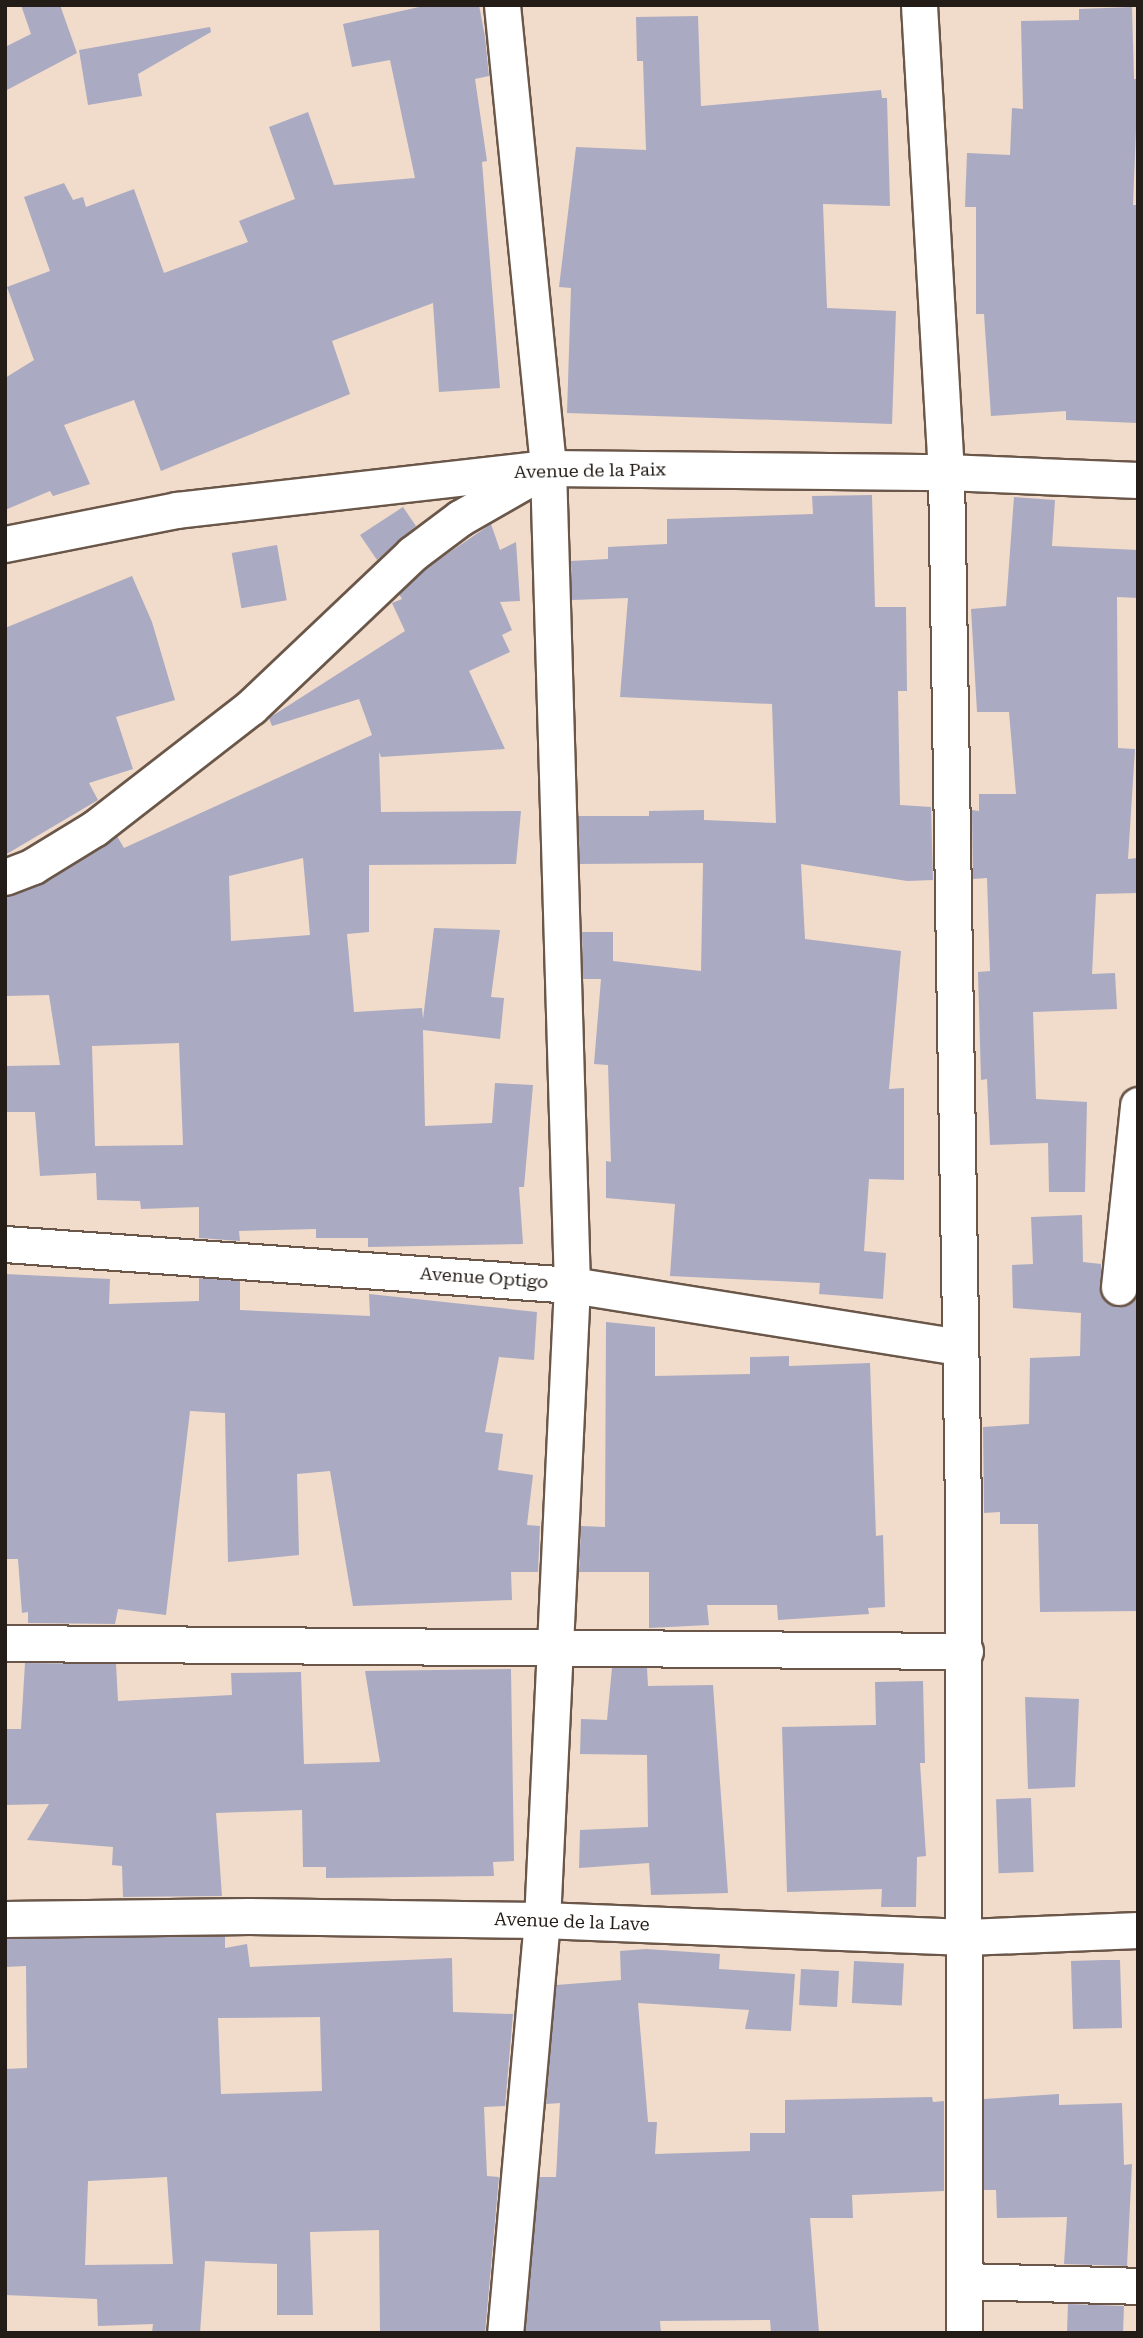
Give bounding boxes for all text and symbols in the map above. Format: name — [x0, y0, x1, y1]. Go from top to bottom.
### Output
street label: Avenue de la Paix — [514, 459, 666, 483]
street label: Avenue Optigo — [419, 1263, 549, 1293]
street label: Avenue de la Lave — [494, 1908, 650, 1936]

